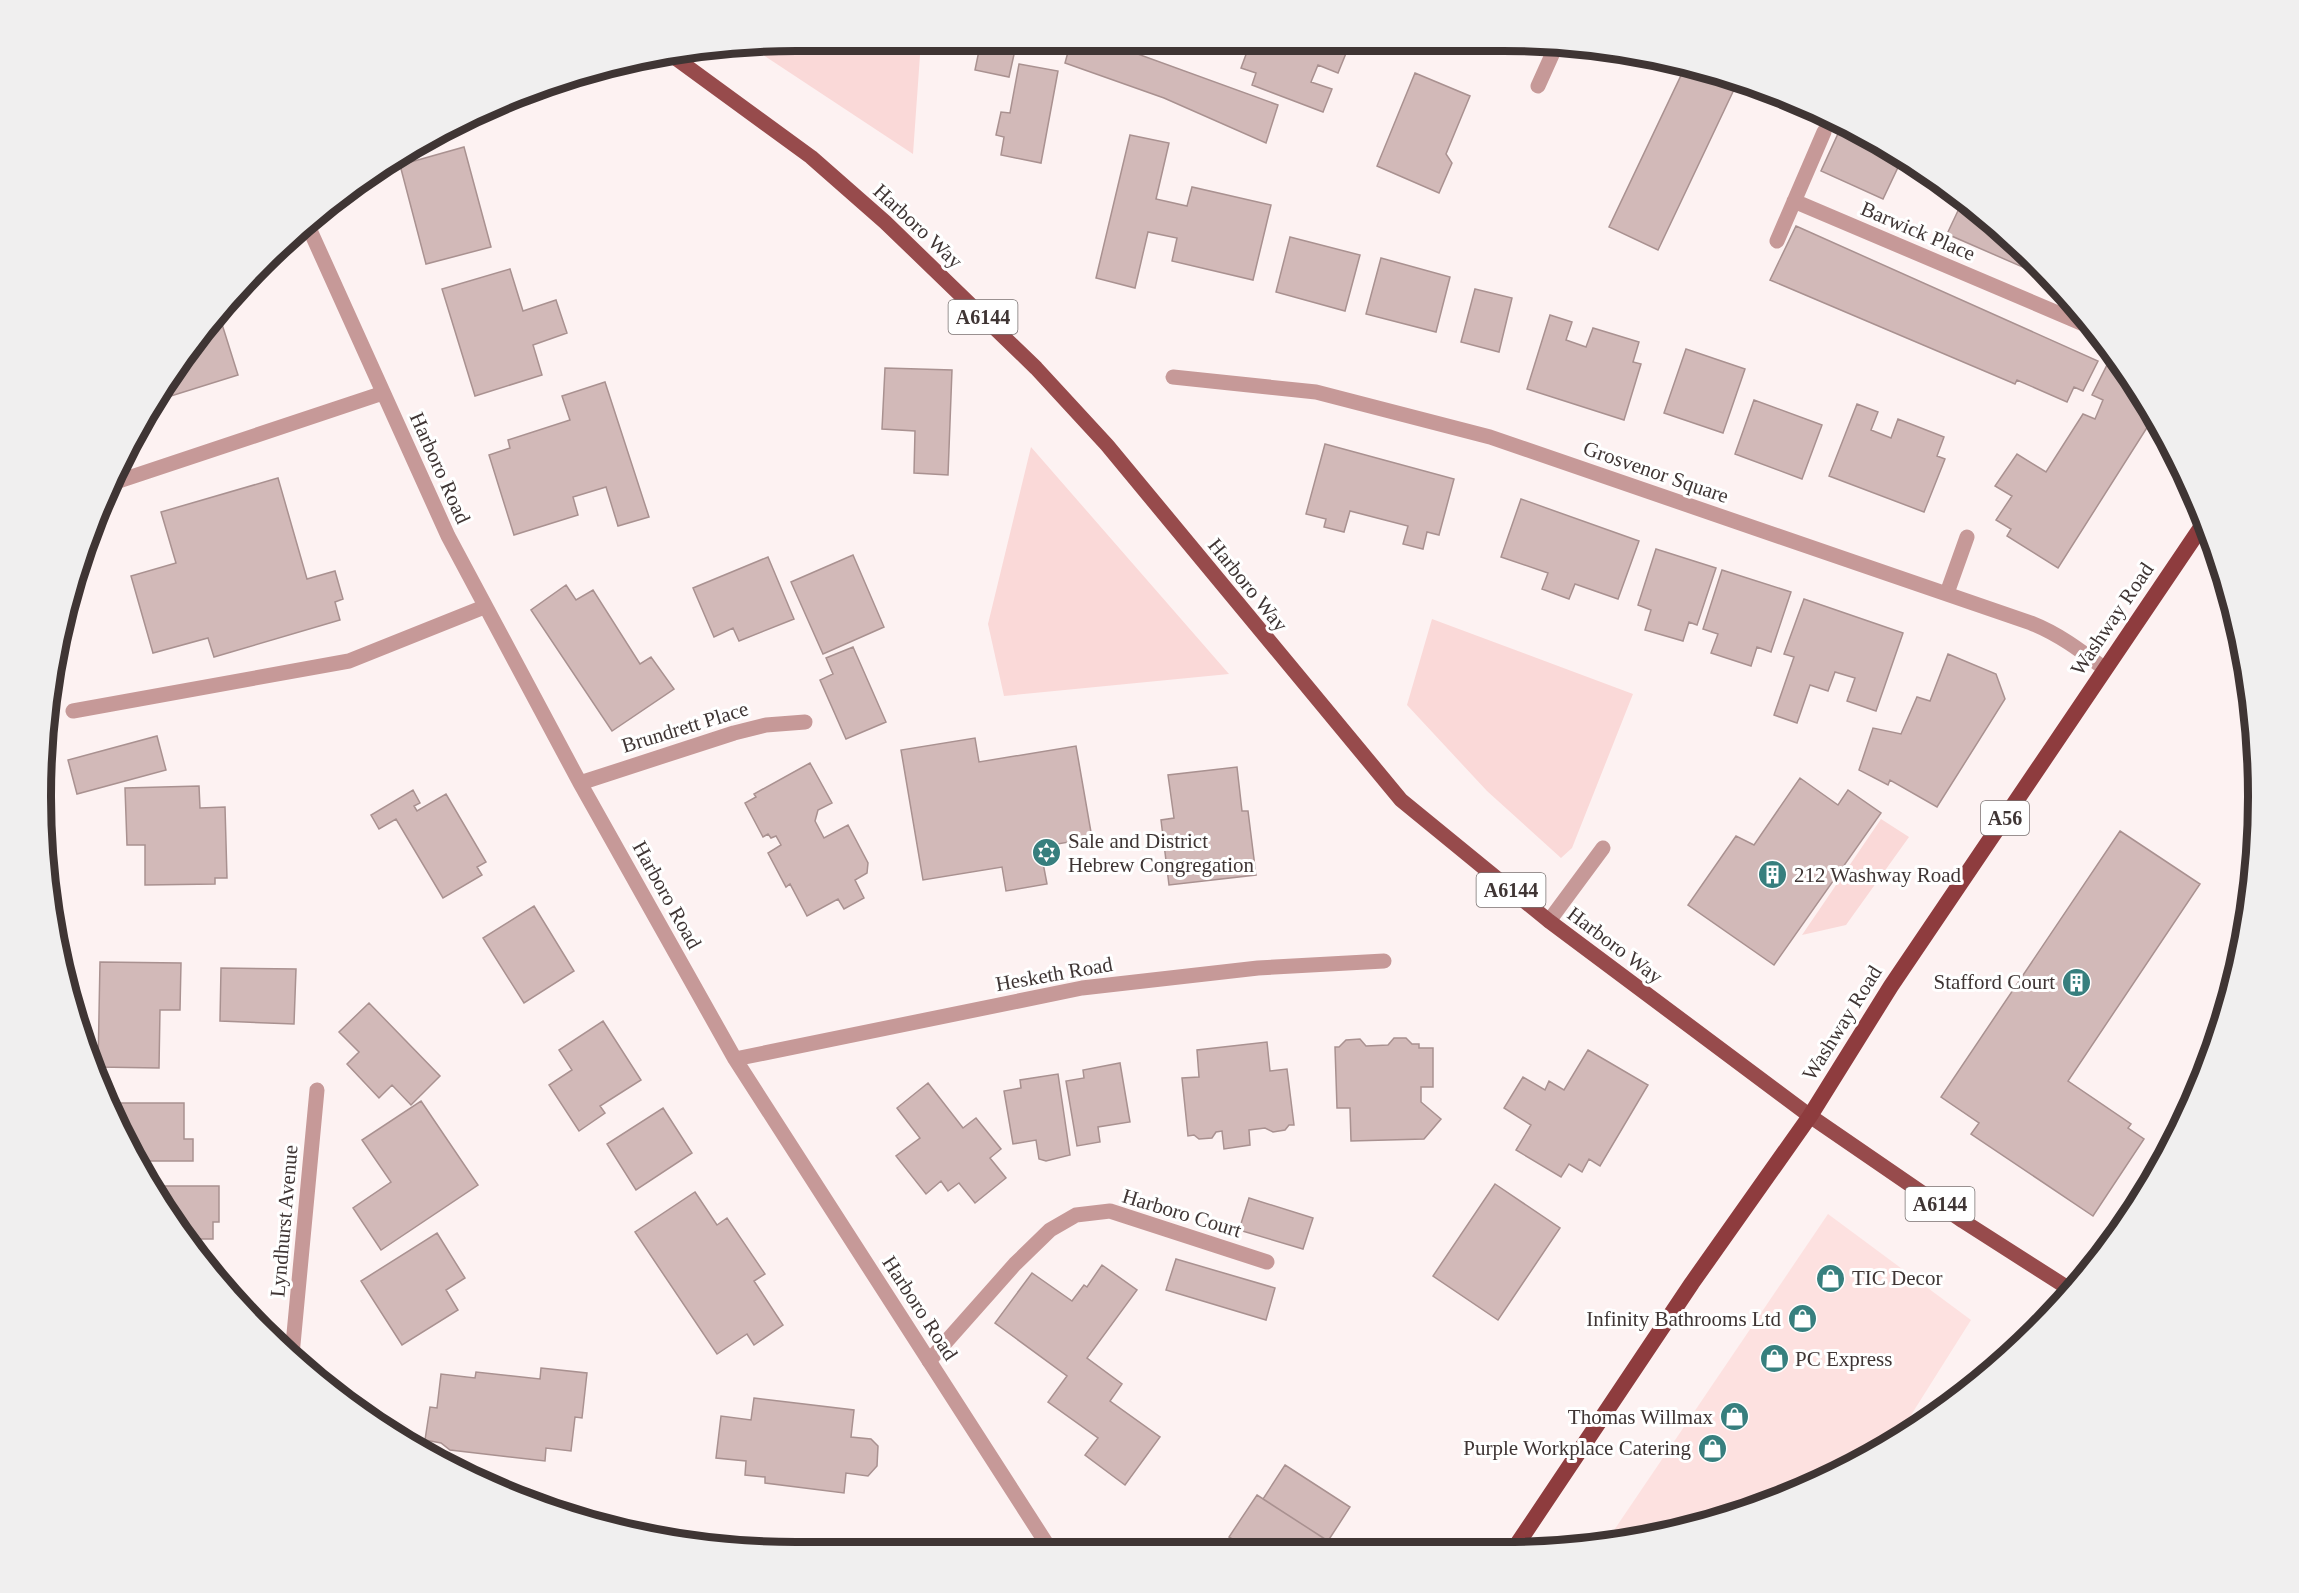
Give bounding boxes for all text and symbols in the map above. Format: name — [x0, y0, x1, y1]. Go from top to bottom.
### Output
street label: Harboro Way — [869, 179, 968, 274]
street label: Barwick Place — [1857, 196, 1979, 266]
road number: A6144 — [948, 300, 1018, 334]
street label: Harboro Road — [405, 409, 475, 528]
street label: Grosvenor Square — [1580, 436, 1732, 508]
street label: Harboro Way — [1203, 534, 1293, 637]
street label: Washway Road — [2066, 558, 2159, 680]
street label: Brundrett Place — [619, 696, 751, 758]
road number: A56 — [1981, 801, 2029, 835]
place label: Sale and District Hebrew Congregation — [1068, 829, 1255, 877]
street label: Harboro Road — [628, 837, 707, 954]
synagogue icon: Sale and District Hebrew Congregation — [1031, 837, 1063, 869]
building icon: 212 Washway Road — [1757, 859, 1789, 891]
place label: 212 Washway Road — [1794, 863, 1962, 887]
road number: A6144 — [1476, 873, 1546, 907]
street label: Harboro Way — [1563, 901, 1668, 989]
street label: Hesketh Road — [994, 952, 1115, 996]
street label: Washway Road — [1797, 961, 1887, 1085]
building icon: Stafford Court — [2060, 966, 2092, 998]
place label: Stafford Court — [1933, 970, 2055, 994]
street label: Lyndhurst Avenue — [265, 1144, 303, 1298]
street label: Harboro Court — [1120, 1184, 1245, 1243]
road number: A6144 — [1906, 1187, 1974, 1221]
street label: Harboro Road — [877, 1251, 963, 1365]
shop icon: TIC Decor — [1815, 1262, 1847, 1294]
place label: TIC Decor — [1852, 1266, 1942, 1290]
shop icon: Infinity Bathrooms Ltd — [1786, 1303, 1818, 1335]
place label: Infinity Bathrooms Ltd — [1586, 1307, 1781, 1331]
shop icon: PC Express — [1758, 1343, 1790, 1375]
place label: PC Express — [1795, 1347, 1892, 1371]
shop icon: Thomas Willmax — [1718, 1401, 1750, 1433]
place label: Thomas Willmax — [1568, 1405, 1713, 1429]
shop icon: Purple Workplace Catering — [1696, 1432, 1728, 1464]
place label: Purple Workplace Catering — [1463, 1436, 1691, 1460]

